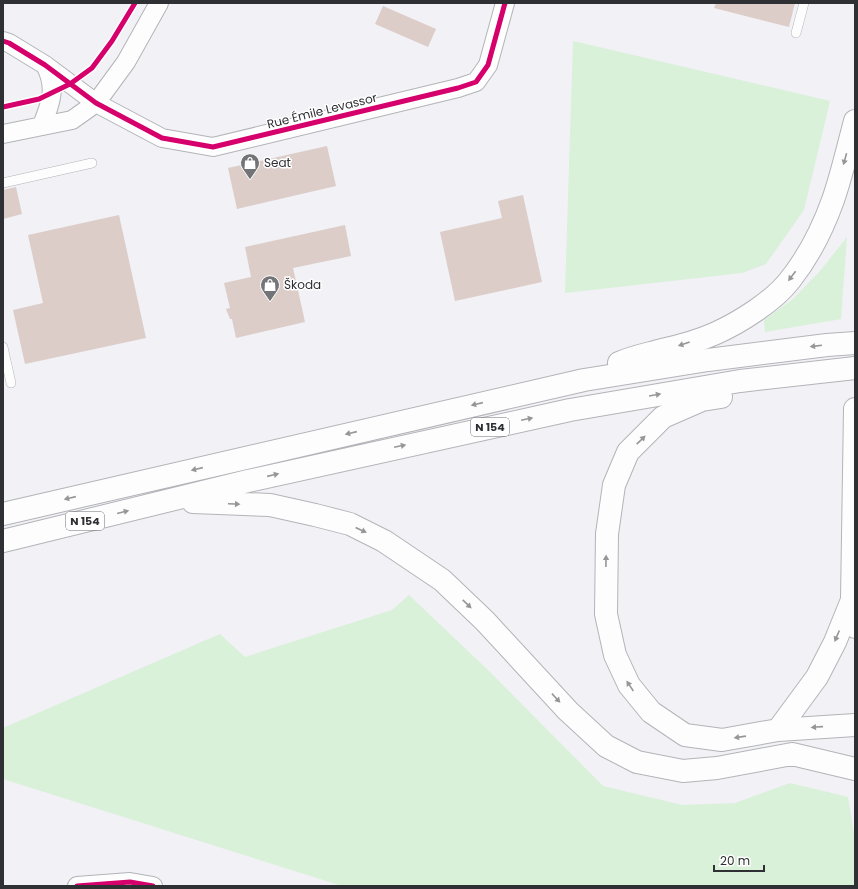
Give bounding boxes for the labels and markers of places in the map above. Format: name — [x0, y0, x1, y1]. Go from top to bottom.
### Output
shop icon: Seat — [239, 152, 261, 180]
place label: Seat — [264, 154, 291, 171]
shop icon: Škoda — [259, 274, 281, 302]
place label: Škoda — [284, 276, 321, 293]

